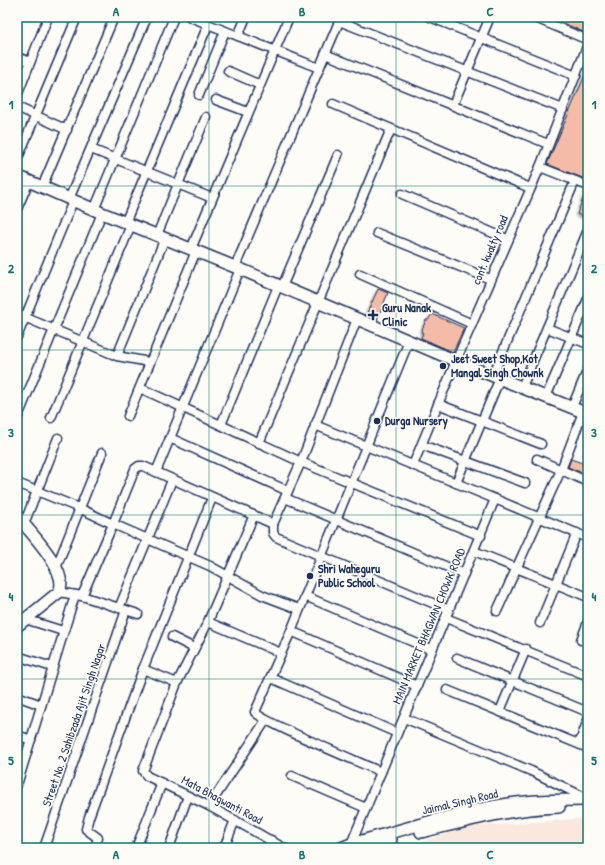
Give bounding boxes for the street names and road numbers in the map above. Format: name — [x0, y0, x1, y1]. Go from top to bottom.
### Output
street label: cont. kwalty road — [467, 212, 512, 287]
street label: MAIN MARKET BHAGWAN CHOWK ROAD — [388, 545, 469, 706]
street label: Street No. 2 Sahibzada Ajit Singh Nagar — [38, 641, 110, 809]
street label: Mata Bhagwanti Road — [179, 771, 266, 828]
street label: Jaimal Singh Road — [420, 784, 500, 818]

